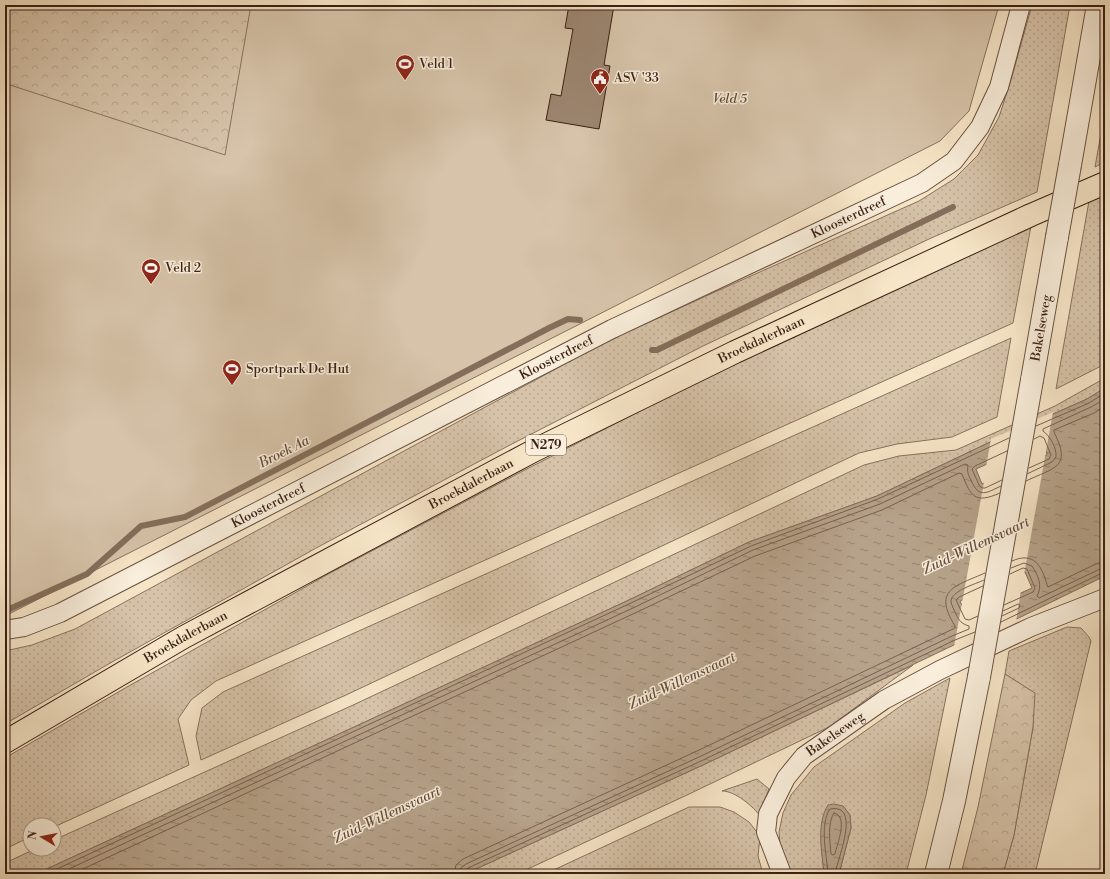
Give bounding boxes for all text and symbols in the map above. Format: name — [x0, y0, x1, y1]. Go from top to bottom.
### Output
sports icon: Veld 1 — [394, 53, 416, 81]
place label: Veld 1 — [418, 56, 454, 72]
public building icon: ASV '33 — [589, 67, 611, 95]
place label: ASV '33 — [613, 70, 659, 86]
park label: Veld 5 — [713, 91, 747, 107]
street label: Kloosterdreef — [808, 193, 890, 242]
sports icon: Veld 2 — [140, 257, 162, 285]
place label: Veld 2 — [164, 260, 201, 276]
street label: Bakelseweg — [1027, 293, 1055, 363]
street label: Broekdalerbaan — [715, 313, 807, 367]
street label: Kloosterdreef — [517, 331, 597, 383]
sports icon: Sportpark De Hut — [221, 358, 243, 386]
place label: Sportpark De Hut — [246, 361, 350, 377]
water label: Broek Aa — [255, 431, 313, 473]
road number: N279 — [526, 435, 566, 455]
street label: Broekdalerbaan — [425, 455, 517, 513]
street label: Kloosterdreef — [228, 480, 309, 532]
water label: Zuid-Willemsvaart — [920, 513, 1033, 579]
street label: Broekdalerbaan — [140, 607, 231, 667]
water label: Zuid-Willemsvaart — [626, 648, 739, 714]
street label: Bakelseweg — [802, 708, 868, 760]
water label: Zuid-Willemsvaart — [331, 782, 444, 848]
north arrow — [22, 817, 62, 857]
text: N — [25, 830, 41, 841]

